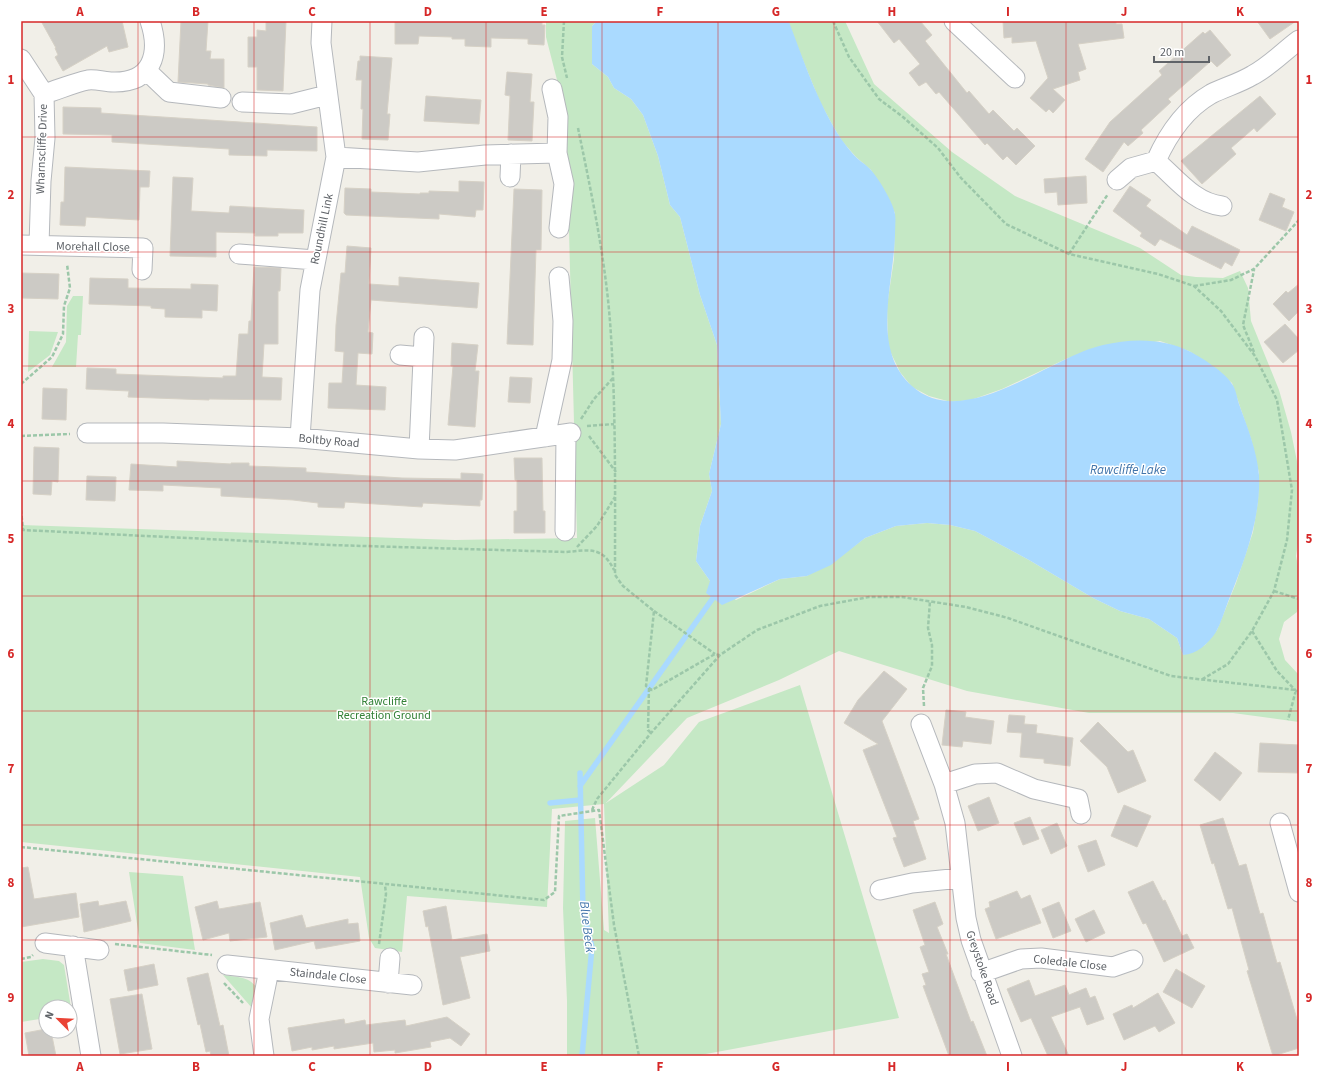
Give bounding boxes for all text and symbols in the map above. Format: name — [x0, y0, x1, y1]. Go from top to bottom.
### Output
text: A — [75, 3, 84, 21]
text: B — [192, 3, 200, 21]
text: C — [308, 3, 316, 21]
text: D — [424, 3, 432, 21]
text: E — [540, 3, 548, 21]
text: F — [657, 3, 664, 21]
text: G — [772, 3, 780, 21]
text: H — [888, 3, 896, 21]
text: I — [1006, 3, 1010, 21]
text: J — [1121, 3, 1127, 21]
text: K — [1236, 3, 1245, 21]
scale bar — [1154, 38, 1209, 64]
text: 20 m — [1160, 44, 1184, 61]
text: 1 — [8, 71, 15, 89]
text: 1 — [1306, 71, 1313, 89]
street label: Wharnscliffe Drive — [32, 103, 52, 194]
text: 2 — [8, 186, 15, 204]
text: 2 — [1306, 186, 1313, 204]
street label: Roundhill Link — [306, 192, 338, 266]
street label: Morehall Close — [56, 238, 130, 256]
text: 3 — [8, 300, 15, 318]
text: 3 — [1306, 300, 1313, 318]
text: 4 — [8, 415, 15, 433]
text: 4 — [1306, 415, 1313, 433]
street label: Boltby Road — [298, 430, 360, 452]
water label: Rawcliffe Lake — [1090, 461, 1166, 479]
text: 5 — [8, 530, 15, 548]
text: 5 — [1306, 530, 1313, 548]
text: 6 — [8, 645, 15, 663]
text: 6 — [1306, 645, 1313, 663]
park label: Rawcliffe Recreation Ground — [337, 693, 431, 724]
text: 7 — [8, 760, 15, 778]
text: 7 — [1306, 760, 1313, 778]
text: 8 — [8, 874, 15, 892]
text: 8 — [1306, 874, 1313, 892]
water label: Blue Beck — [575, 900, 599, 955]
street label: Greystoke Road — [961, 928, 1003, 1008]
street label: Coledale Close — [1032, 951, 1108, 975]
street label: Staindale Close — [289, 964, 367, 988]
text: 9 — [8, 989, 15, 1007]
text: 9 — [1306, 989, 1313, 1007]
north arrow — [38, 999, 78, 1039]
text: N — [41, 1009, 58, 1022]
text: A — [75, 1058, 84, 1076]
text: B — [192, 1058, 200, 1076]
text: C — [308, 1058, 316, 1076]
text: D — [424, 1058, 432, 1076]
text: E — [540, 1058, 548, 1076]
text: F — [657, 1058, 664, 1076]
text: G — [772, 1058, 780, 1076]
text: H — [888, 1058, 896, 1076]
text: I — [1006, 1058, 1010, 1076]
text: J — [1121, 1058, 1127, 1076]
text: K — [1236, 1058, 1245, 1076]

